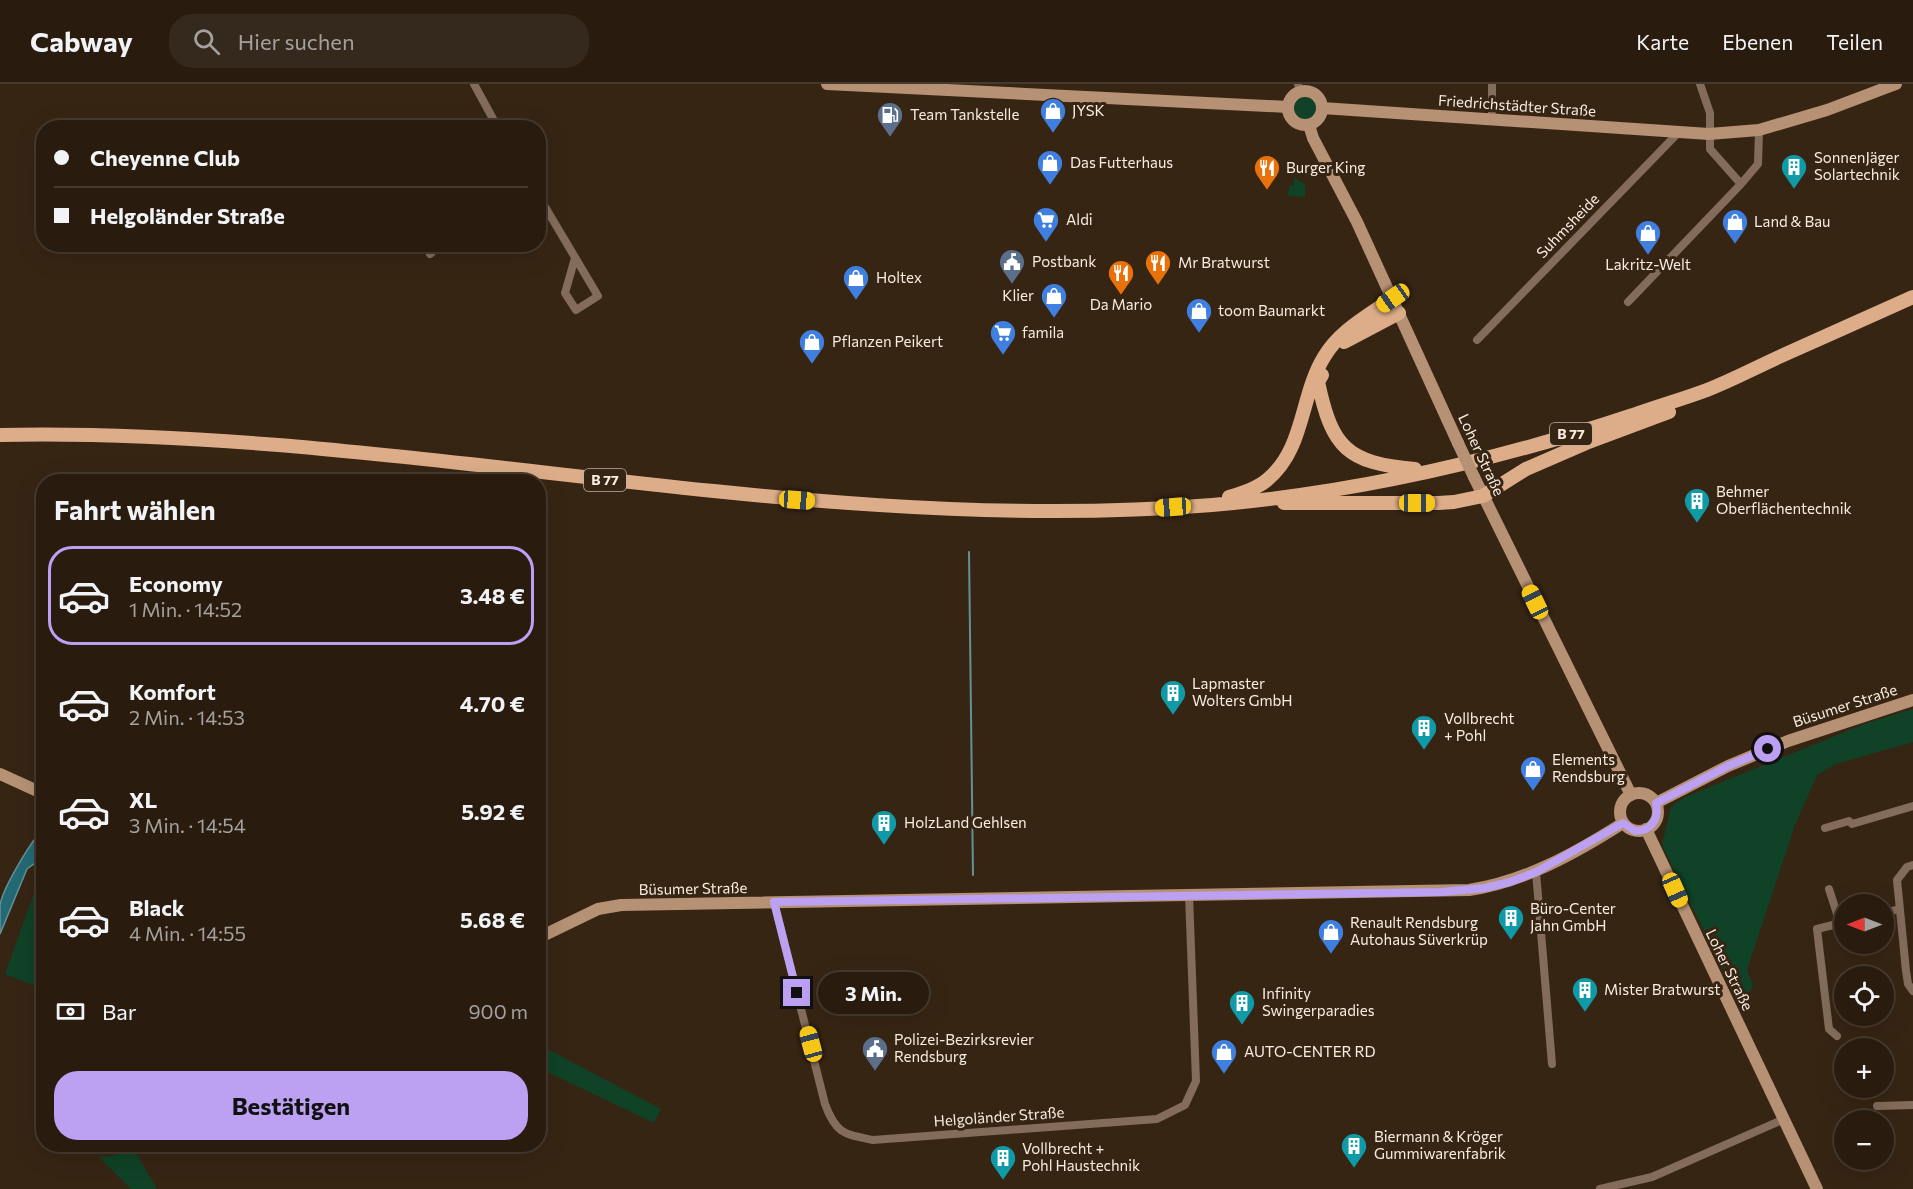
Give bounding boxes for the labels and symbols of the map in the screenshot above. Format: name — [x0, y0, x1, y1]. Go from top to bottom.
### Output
street label: Friedrichstädter Straße — [1437, 91, 1597, 120]
shop icon: JYSK — [1038, 96, 1068, 134]
fuel station icon: Team Tankstelle — [875, 100, 905, 138]
place label: JYSK — [1072, 101, 1105, 119]
place label: Team Tankstelle — [910, 105, 1019, 123]
shop icon: Das Futterhaus — [1035, 148, 1065, 186]
place label: SonnenJäger Solartechnik — [1814, 148, 1900, 183]
building icon: SonnenJäger Solartechnik — [1779, 152, 1809, 190]
place label: Das Futterhaus — [1070, 153, 1173, 171]
restaurant icon: Burger King — [1252, 153, 1282, 191]
place label: Burger King — [1286, 158, 1365, 176]
street label: Suhmsheide — [1532, 189, 1603, 261]
supermarket icon: Aldi — [1031, 205, 1061, 243]
shop icon: Land & Bau — [1720, 207, 1750, 245]
place label: Aldi — [1066, 210, 1093, 228]
place label: Land & Bau — [1754, 212, 1830, 230]
shop icon: Lakritz-Welt — [1633, 218, 1663, 256]
public building icon: Postbank — [997, 247, 1027, 285]
restaurant icon: Mr Bratwurst — [1143, 248, 1173, 286]
place label: Postbank — [1032, 252, 1096, 270]
place label: Mr Bratwurst — [1178, 253, 1270, 271]
place label: Lakritz-Welt — [1605, 255, 1691, 273]
restaurant icon: Da Mario — [1106, 258, 1136, 296]
shop icon: Holtex — [841, 263, 871, 301]
place label: Holtex — [876, 268, 922, 286]
car — [1373, 280, 1413, 316]
shop icon: Klier — [1039, 281, 1069, 319]
place label: Klier — [1002, 286, 1034, 304]
place label: Da Mario — [1090, 295, 1152, 313]
shop icon: toom Baumarkt — [1184, 296, 1214, 334]
place label: toom Baumarkt — [1218, 301, 1325, 319]
supermarket icon: famila — [988, 318, 1018, 356]
place label: famila — [1022, 323, 1064, 341]
shop icon: Pflanzen Peikert — [797, 327, 827, 365]
place label: Pflanzen Peikert — [832, 332, 943, 350]
street label: Loher Straße — [1455, 411, 1509, 499]
road number: B 77 — [1550, 423, 1592, 445]
road number: B 77 — [584, 469, 626, 491]
place label: Behmer Oberflächentechnik — [1716, 482, 1852, 517]
building icon: Behmer Oberflächentechnik — [1682, 486, 1712, 524]
car — [778, 490, 816, 510]
car — [1399, 494, 1435, 512]
car — [1154, 497, 1192, 517]
car — [1519, 582, 1551, 622]
place label: Lapmaster Wolters GmbH — [1192, 674, 1293, 709]
building icon: Lapmaster Wolters GmbH — [1158, 678, 1188, 716]
street label: Büsumer Straße — [1790, 680, 1899, 730]
place label: Vollbrecht + Pohl — [1444, 709, 1515, 744]
building icon: Vollbrecht + Pohl — [1409, 713, 1439, 751]
route start — [1754, 735, 1781, 762]
place label: Elements Rendsburg — [1552, 750, 1625, 785]
shop icon: Elements Rendsburg — [1518, 754, 1548, 792]
building icon: HolzLand Gehlsen — [869, 808, 899, 846]
place label: HolzLand Gehlsen — [904, 813, 1027, 831]
car — [1659, 870, 1691, 910]
street label: Büsumer Straße — [639, 878, 748, 898]
north arrow — [1834, 894, 1894, 954]
place label: Büro-Center Jahn GmbH — [1530, 899, 1616, 934]
building icon: Büro-Center Jahn GmbH — [1496, 903, 1526, 941]
place label: Renault Rendsburg Autohaus Süverkrüp — [1350, 913, 1488, 948]
shop icon: Renault Rendsburg Autohaus Süverkrüp — [1316, 917, 1346, 955]
street label: Loher Straße — [1702, 926, 1757, 1013]
callout: 3 Min. — [818, 972, 929, 1014]
building icon: Mister Bratwurst — [1570, 975, 1600, 1013]
route end — [783, 979, 810, 1006]
place label: Mister Bratwurst — [1604, 980, 1720, 998]
place label: Infinity Swingerparadies — [1262, 984, 1375, 1019]
building icon: Infinity Swingerparadies — [1227, 988, 1257, 1026]
car — [798, 1024, 824, 1064]
place label: Polizei-Bezirksrevier Rendsburg — [894, 1030, 1034, 1065]
public building icon: Polizei-Bezirksrevier Rendsburg — [860, 1034, 890, 1072]
shop icon: AUTO-CENTER RD — [1209, 1037, 1239, 1075]
place label: AUTO-CENTER RD — [1244, 1042, 1376, 1060]
street label: Helgoländer Straße — [933, 1102, 1065, 1130]
place label: Biermann & Kröger Gummiwarenfabrik — [1374, 1127, 1506, 1162]
building icon: Biermann & Kröger Gummiwarenfabrik — [1339, 1131, 1369, 1169]
place label: Vollbrecht + Pohl Haustechnik — [1022, 1139, 1140, 1174]
building icon: Vollbrecht + Pohl Haustechnik — [988, 1143, 1018, 1181]

